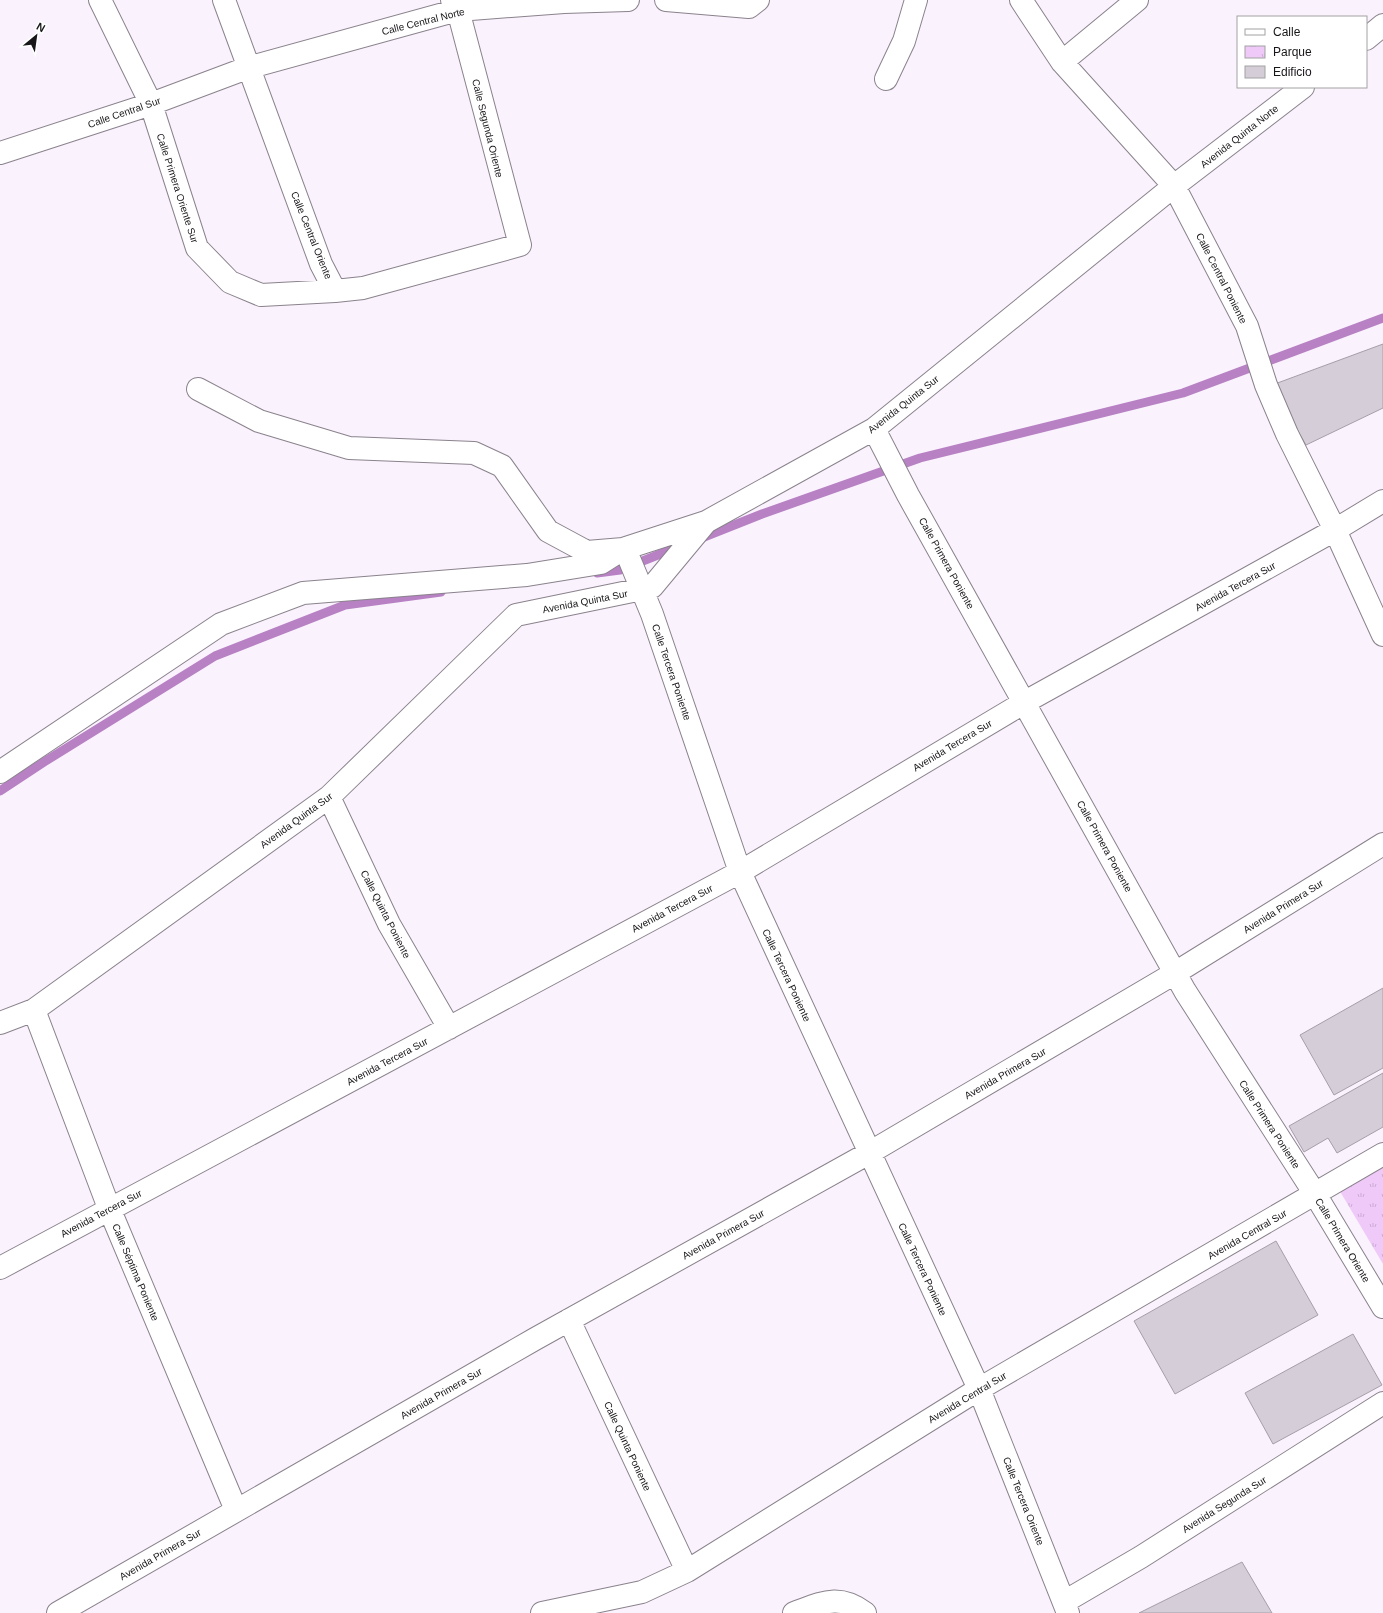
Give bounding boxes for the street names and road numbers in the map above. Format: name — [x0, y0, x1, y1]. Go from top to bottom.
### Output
street label: Calle Central Norte — [381, 6, 466, 37]
street label: Calle Segunda Oriente — [470, 78, 505, 179]
street label: Calle Central Sur — [86, 95, 163, 130]
street label: Avenida Quinta Norte — [1198, 102, 1281, 170]
street label: Calle Primera Oriente Sur — [155, 132, 201, 245]
street label: Calle Central Oriente — [289, 190, 334, 281]
street label: Calle Central Poniente — [1194, 231, 1249, 326]
street label: Avenida Quinta Sur — [866, 373, 941, 435]
street label: Calle Primera Poniente — [917, 516, 977, 611]
street label: Avenida Tercera Sur — [1193, 559, 1278, 613]
street label: Avenida Quinta Sur — [542, 588, 629, 615]
street label: Calle Tercera Poniente — [650, 623, 693, 722]
street label: Avenida Tercera Sur — [911, 717, 994, 773]
street label: Avenida Quinta Sur — [258, 790, 335, 850]
street label: Calle Primera Poniente — [1075, 799, 1135, 894]
street label: Calle Quinta Poniente — [359, 868, 413, 960]
street label: Avenida Primera Sur — [1241, 877, 1326, 935]
street label: Avenida Tercera Sur — [630, 882, 715, 934]
street label: Calle Tercera Poniente — [760, 927, 813, 1024]
street label: Avenida Tercera Sur — [345, 1035, 430, 1087]
street label: Avenida Primera Sur — [963, 1045, 1048, 1101]
street label: Calle Primera Poniente — [1237, 1078, 1302, 1171]
street label: Avenida Tercera Sur — [59, 1187, 144, 1239]
street label: Calle Primera Oriente — [1313, 1196, 1372, 1285]
street label: Avenida Primera Sur — [680, 1207, 767, 1262]
street label: Avenida Central Sur — [1206, 1207, 1289, 1262]
street label: Calle Tercera Poniente — [896, 1221, 949, 1318]
street label: Calle Séptima Poniente — [110, 1222, 161, 1323]
street label: Avenida Primera Sur — [399, 1365, 484, 1421]
street label: Avenida Central Sur — [926, 1369, 1009, 1425]
street label: Calle Quinta Poniente — [602, 1400, 653, 1493]
street label: Calle Tercera Oriente — [1001, 1455, 1046, 1547]
street label: Avenida Segunda Sur — [1180, 1474, 1269, 1535]
street label: Avenida Primera Sur — [118, 1526, 203, 1582]

